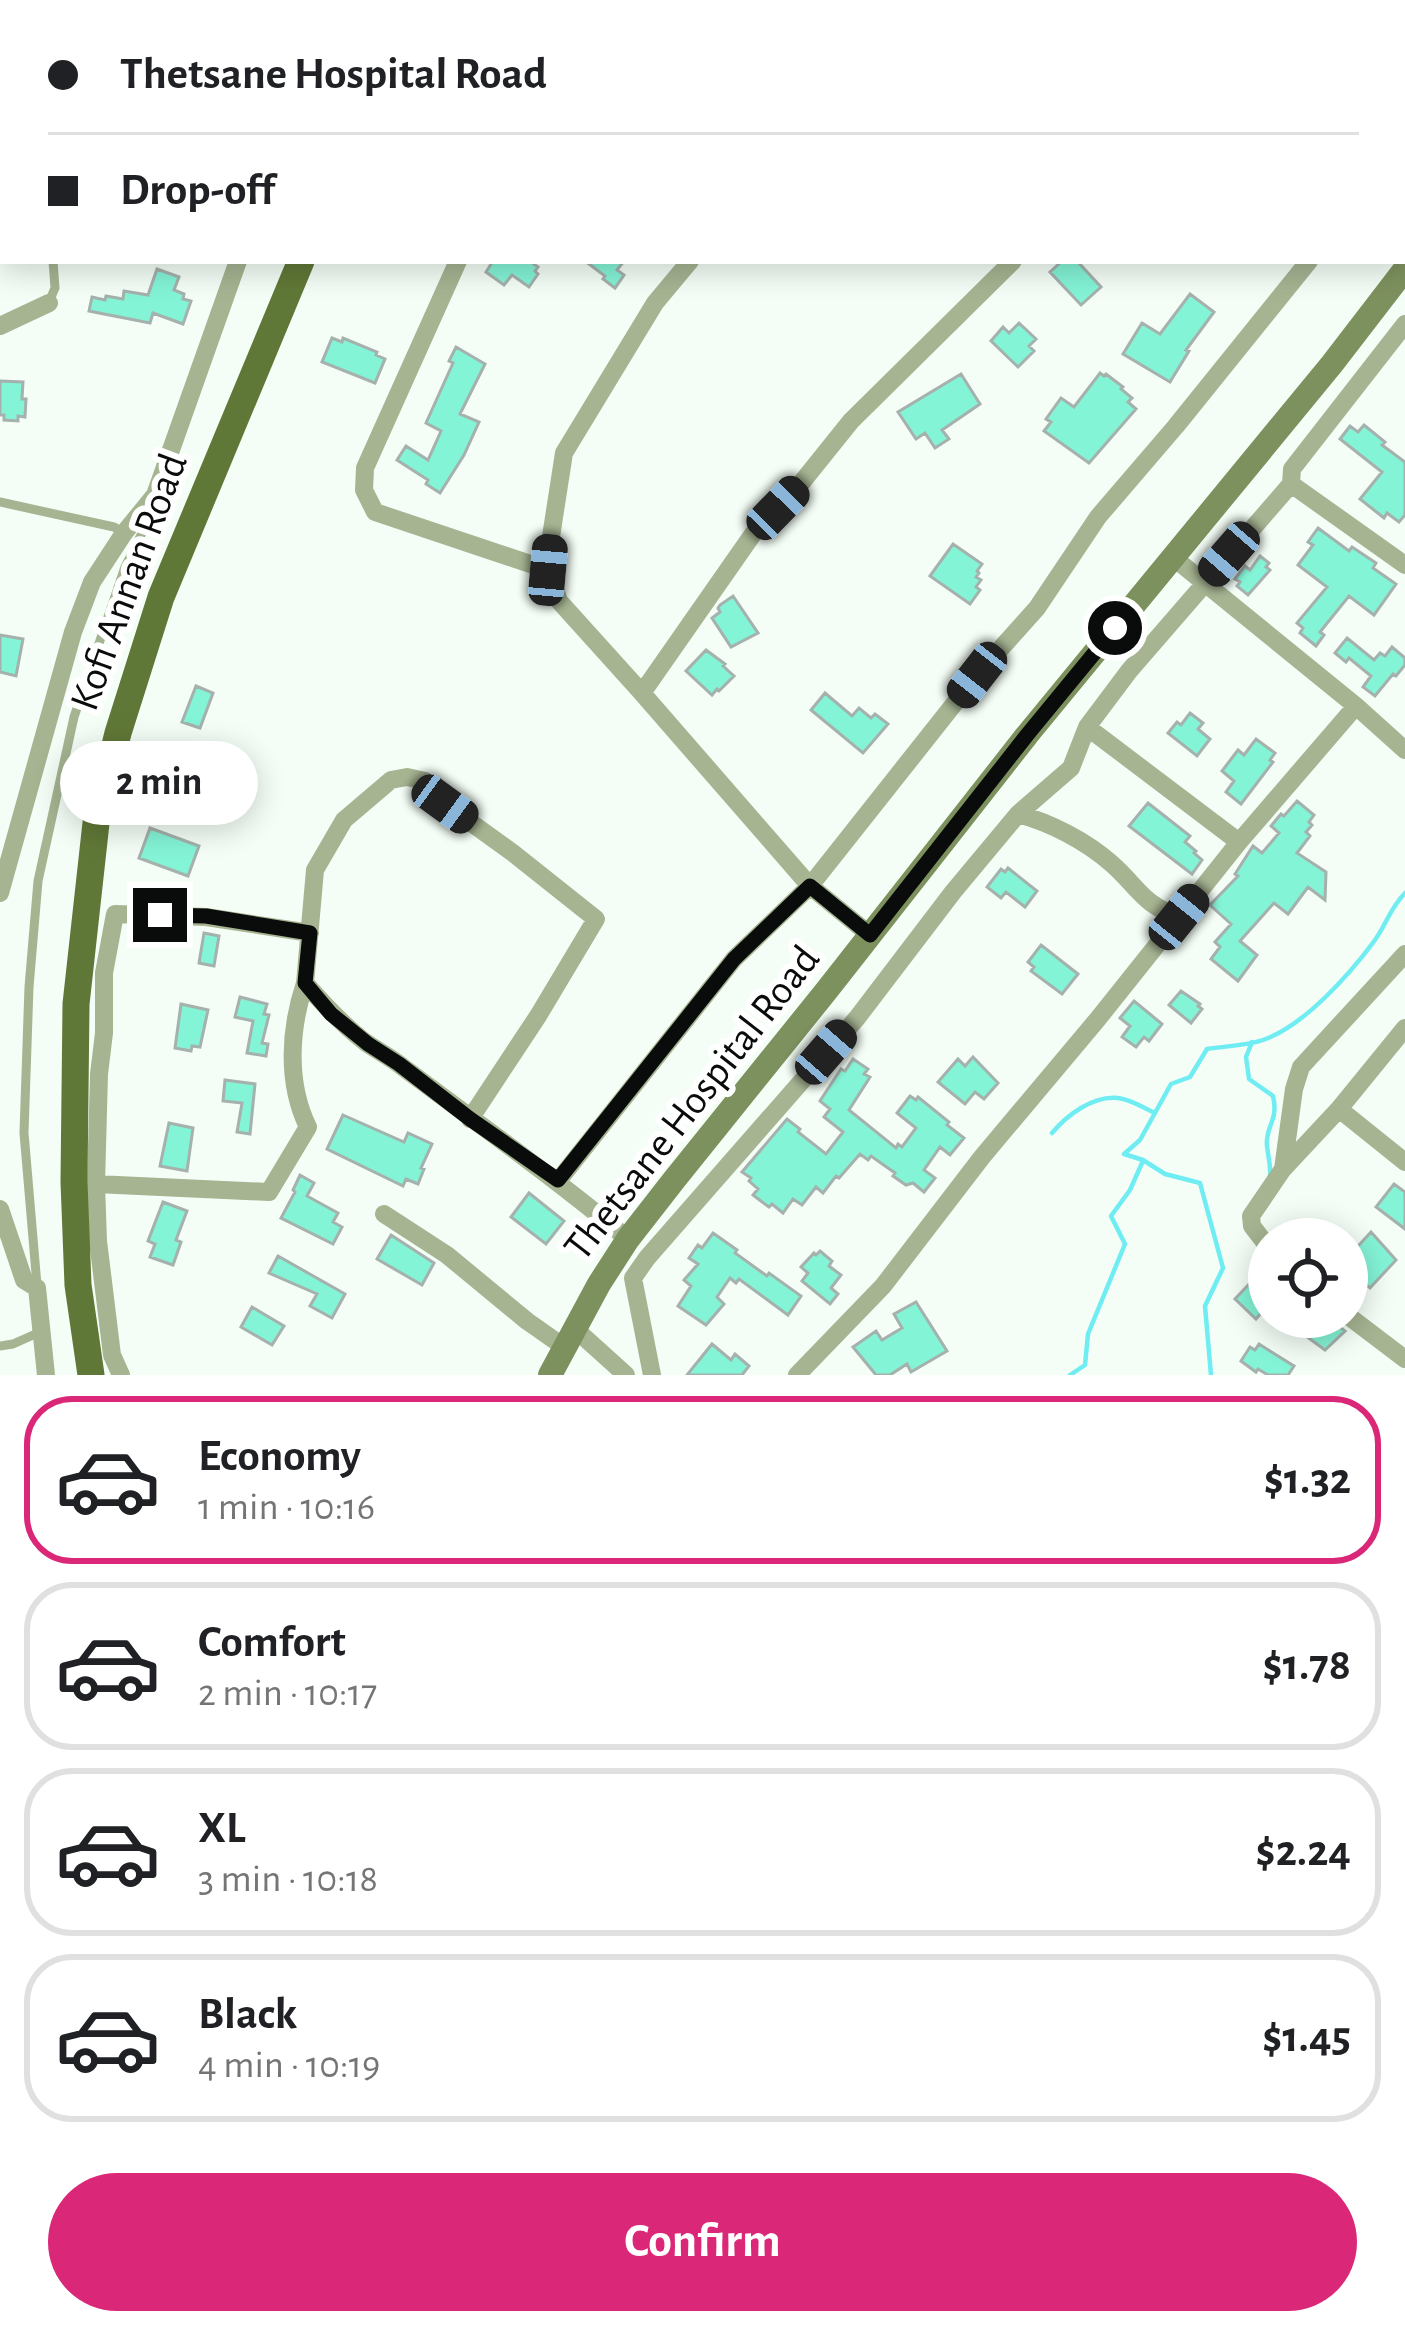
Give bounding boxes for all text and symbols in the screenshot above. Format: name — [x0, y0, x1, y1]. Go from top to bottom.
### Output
text: Thetsane Hospital Road — [120, 52, 547, 97]
text: Drop-off — [120, 168, 275, 213]
street label: Kofi Annan Road — [63, 448, 195, 716]
car — [740, 470, 816, 546]
car — [1192, 515, 1266, 593]
car — [527, 533, 569, 607]
route start — [1088, 601, 1142, 655]
car — [941, 636, 1013, 714]
callout: 2 min — [61, 741, 259, 825]
text: 2 min — [116, 763, 202, 802]
car — [405, 768, 485, 840]
car — [1142, 878, 1216, 956]
route end — [133, 888, 187, 942]
street label: Thetsane Hospital Road — [556, 938, 828, 1268]
car — [789, 1013, 863, 1091]
map controls — [1248, 1218, 1368, 1338]
button: locate — [1248, 1218, 1368, 1338]
icon: car — [54, 1426, 162, 1534]
text: Economy — [198, 1434, 361, 1479]
text: $1.32 — [1264, 1457, 1351, 1502]
text: 1 min · 10:16 — [198, 1488, 375, 1527]
icon: car — [54, 1612, 162, 1720]
text: Comfort — [198, 1620, 346, 1665]
text: $1.78 — [1263, 1643, 1351, 1688]
text: 2 min · 10:17 — [198, 1674, 377, 1713]
icon: car — [54, 1798, 162, 1906]
text: XL — [198, 1806, 246, 1851]
text: $2.24 — [1255, 1829, 1351, 1874]
text: 3 min · 10:18 — [198, 1860, 378, 1899]
icon: car — [54, 1984, 162, 2092]
text: Black — [198, 1992, 297, 2037]
text: $1.45 — [1262, 2015, 1351, 2060]
text: 4 min · 10:19 — [198, 2046, 380, 2085]
button: Confirm — [48, 2173, 1357, 2311]

